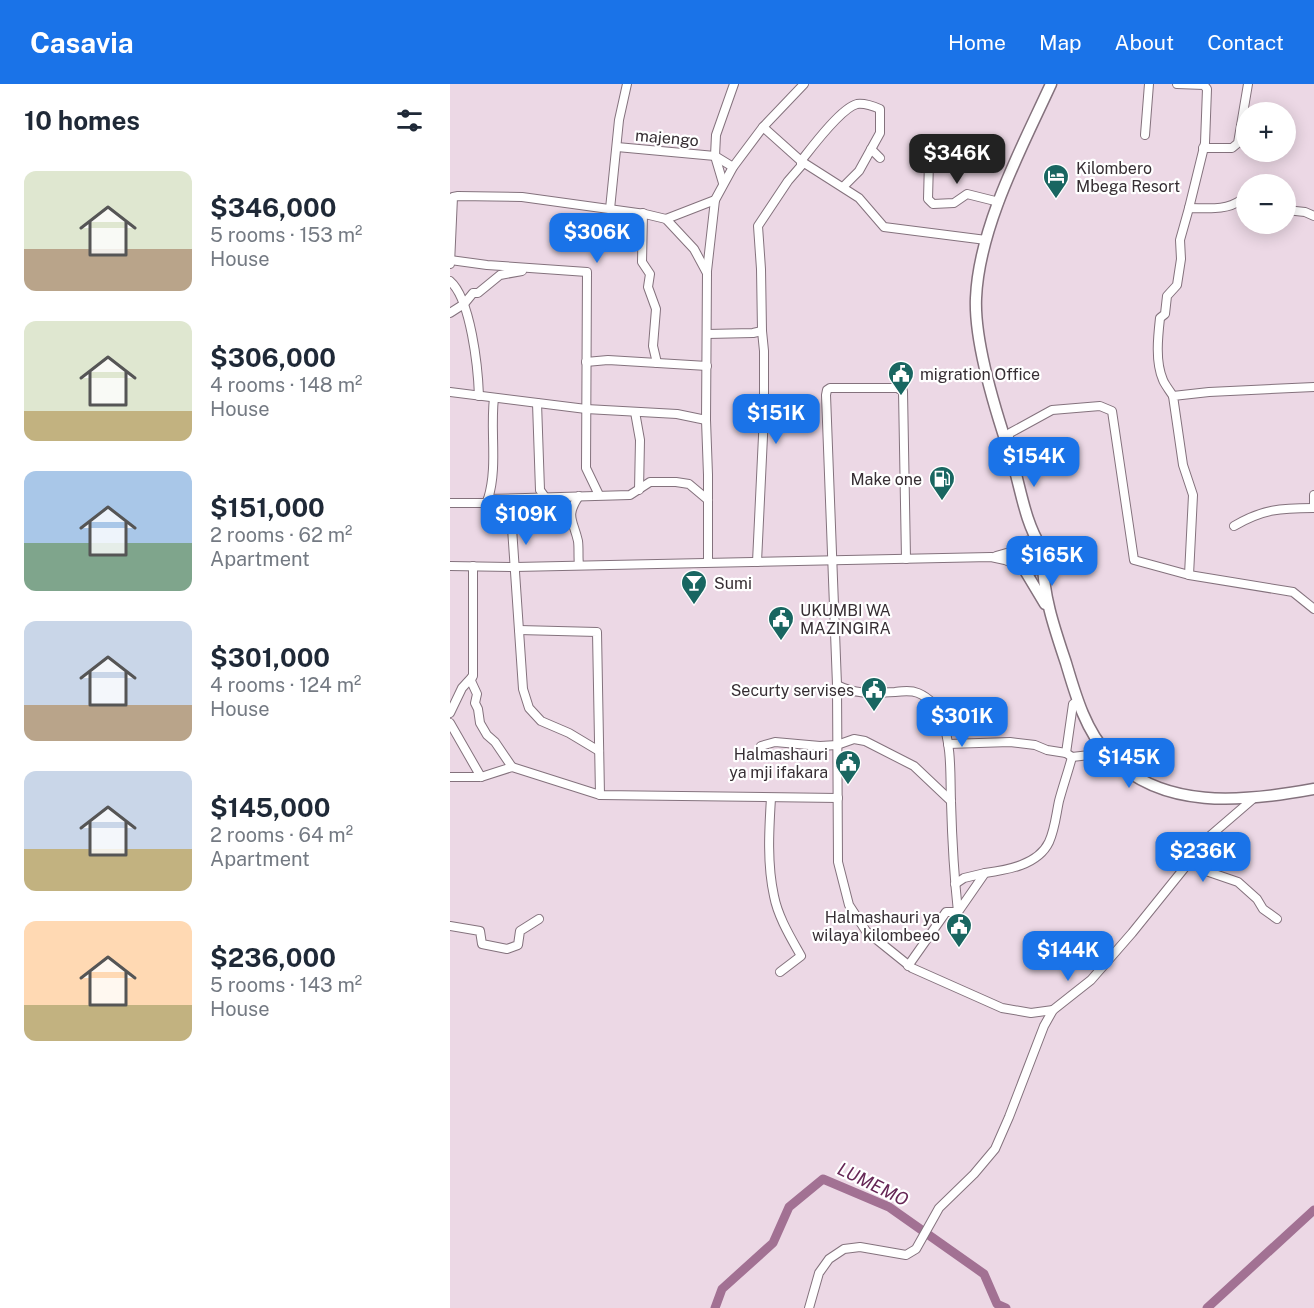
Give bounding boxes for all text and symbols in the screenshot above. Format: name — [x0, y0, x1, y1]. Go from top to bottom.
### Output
text: Casavia — [30, 26, 134, 59]
text: Home — [948, 30, 1006, 55]
text: Map — [1039, 30, 1082, 55]
text: About — [1115, 30, 1174, 55]
text: Contact — [1207, 30, 1284, 55]
map controls — [1236, 102, 1296, 234]
button: + — [1236, 102, 1296, 162]
icon: filters — [393, 104, 426, 137]
text: 10 homes — [24, 105, 140, 136]
street label: majengo — [634, 126, 700, 150]
pin: $346K — [915, 134, 999, 185]
text: $346K — [923, 141, 991, 165]
place label: Kilombero Mbega Resort — [1076, 159, 1180, 196]
hotel icon: Kilombero Mbega Resort — [1041, 162, 1071, 200]
button: − — [1236, 174, 1296, 234]
text: $346,000 — [210, 192, 336, 223]
icon: home — [72, 195, 144, 267]
pin: $306K — [555, 213, 639, 264]
text: $306K — [563, 220, 631, 244]
text: 5 rooms · 153 m² — [210, 223, 362, 247]
text: House — [210, 247, 270, 271]
text: $306,000 — [210, 342, 336, 373]
icon: home — [72, 345, 144, 417]
public building icon: migration Office — [886, 359, 916, 397]
place label: migration Office — [920, 365, 1040, 384]
text: 4 rooms · 148 m² — [210, 373, 362, 397]
pin: $151K — [734, 394, 818, 445]
text: House — [210, 397, 270, 421]
text: $151K — [747, 401, 805, 425]
pin: $154K — [992, 437, 1076, 488]
text: $154K — [1002, 444, 1066, 468]
fuel station icon: Make one — [927, 464, 957, 502]
place label: Make one — [850, 470, 922, 489]
text: $151,000 — [210, 492, 325, 523]
icon: home — [72, 495, 144, 567]
pin: $109K — [484, 495, 568, 546]
text: $109K — [495, 502, 557, 526]
text: 2 rooms · 62 m² — [210, 523, 352, 547]
pin: $165K — [1010, 536, 1094, 587]
text: $165K — [1020, 543, 1084, 567]
text: Apartment — [210, 547, 310, 571]
bar icon: Sumi — [679, 568, 709, 606]
place label: Sumi — [714, 574, 752, 593]
place label: UKUMBI WA MAZINGIRA — [800, 601, 891, 638]
public building icon: UKUMBI WA MAZINGIRA — [766, 604, 796, 642]
text: $301,000 — [210, 642, 330, 673]
icon: home — [72, 645, 144, 717]
text: 4 rooms · 124 m² — [210, 673, 361, 697]
public building icon: Securty servises — [859, 675, 889, 713]
place label: Securty servises — [731, 681, 854, 700]
text: House — [210, 697, 270, 721]
pin: $301K — [920, 697, 1004, 748]
text: $301K — [931, 704, 993, 728]
pin: $145K — [1087, 738, 1171, 789]
place label: Halmashauri ya mji ifakara — [729, 745, 828, 782]
text: $145K — [1098, 745, 1160, 769]
public building icon: Halmashauri ya mji ifakara — [833, 748, 863, 786]
text: $145,000 — [210, 792, 330, 823]
icon: home — [72, 795, 144, 867]
text: 2 rooms · 64 m² — [210, 823, 353, 847]
pin: $236K — [1161, 832, 1245, 883]
text: $236K — [1169, 839, 1237, 863]
text: Apartment — [210, 847, 310, 871]
place label: Halmashauri ya wilaya kilombeeo — [812, 908, 940, 945]
public building icon: Halmashauri ya wilaya kilombeeo — [944, 911, 974, 949]
pin: $144K — [1026, 931, 1110, 982]
text: $144K — [1037, 938, 1099, 962]
text: $236,000 — [210, 942, 336, 973]
icon: home — [72, 945, 144, 1017]
text: 5 rooms · 143 m² — [210, 973, 362, 997]
text: House — [210, 997, 270, 1021]
water label: LUMEMO — [834, 1158, 912, 1210]

